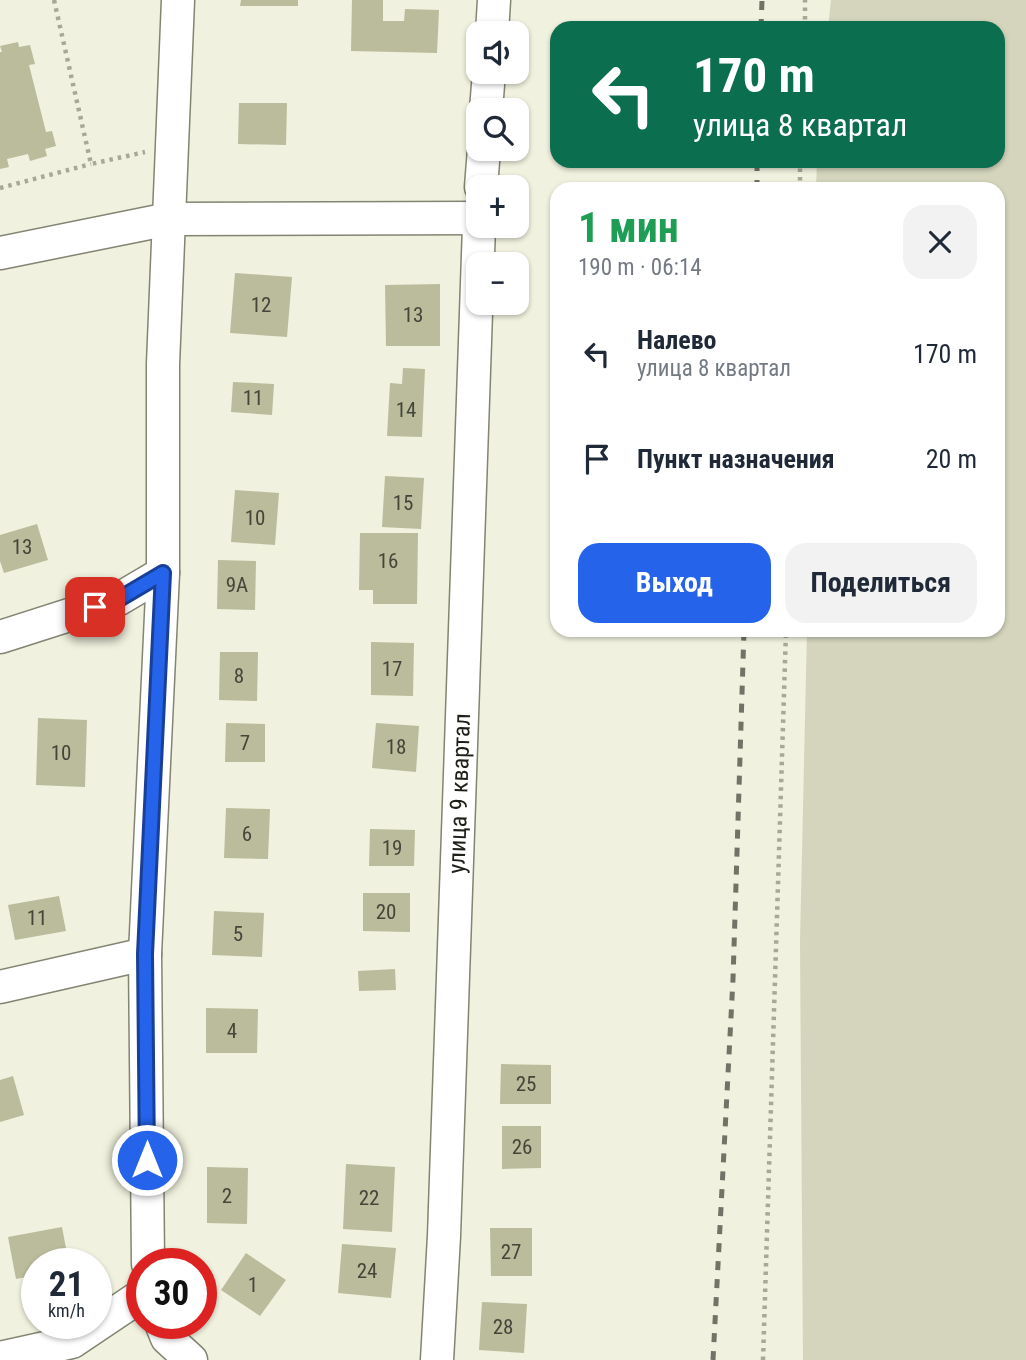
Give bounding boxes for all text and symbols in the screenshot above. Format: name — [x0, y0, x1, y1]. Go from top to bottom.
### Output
map controls — [466, 21, 529, 315]
button: sound — [466, 21, 529, 84]
text: 170 m — [693, 47, 815, 104]
icon: left — [578, 49, 669, 140]
button: search — [466, 98, 529, 161]
text: улица 8 квартал — [693, 106, 907, 144]
button: + — [466, 175, 529, 238]
text: 1 мин — [578, 203, 679, 252]
button: close — [903, 205, 977, 279]
button: − — [466, 252, 529, 315]
text: 190 m · 06:14 — [578, 254, 702, 281]
house number: 12 — [251, 293, 271, 317]
house number: 13 — [403, 303, 423, 327]
text: Налево — [637, 325, 717, 355]
icon: left — [578, 335, 616, 373]
text: 170 m — [913, 339, 977, 369]
text: улица 8 квартал — [637, 355, 791, 382]
house number: 11 — [243, 386, 263, 410]
house number: 14 — [396, 398, 416, 422]
icon: arrive — [578, 440, 616, 478]
text: Пункт назначения — [637, 444, 835, 474]
text: 20 m — [926, 444, 977, 474]
house number: 15 — [393, 491, 413, 515]
house number: 10 — [245, 506, 265, 530]
house number: 13 — [12, 535, 32, 559]
button: Выход — [578, 543, 771, 623]
button: Поделиться — [785, 543, 977, 623]
house number: 16 — [378, 549, 398, 573]
house number: 9А — [226, 573, 248, 597]
pin — [65, 577, 125, 637]
icon: arrive — [76, 588, 114, 626]
house number: 17 — [382, 657, 402, 681]
house number: 8 — [234, 664, 244, 688]
street label: улица 9 квартал — [443, 713, 476, 874]
house number: 7 — [240, 731, 250, 755]
house number: 18 — [386, 735, 406, 759]
house number: 10 — [51, 741, 71, 765]
house number: 6 — [242, 822, 252, 846]
house number: 19 — [382, 836, 402, 860]
house number: 20 — [376, 900, 396, 924]
house number: 11 — [27, 906, 47, 930]
house number: 5 — [233, 922, 243, 946]
house number: 4 — [227, 1019, 237, 1043]
house number: 25 — [516, 1072, 536, 1096]
position arrow — [110, 1123, 184, 1197]
house number: 26 — [512, 1135, 532, 1159]
house number: 2 — [222, 1184, 232, 1208]
house number: 22 — [359, 1186, 379, 1210]
house number: 27 — [501, 1240, 521, 1264]
speed limit sign: 30 — [126, 1248, 217, 1339]
house number: 24 — [357, 1259, 377, 1283]
text: 21 — [49, 1264, 84, 1305]
house number: 1 — [248, 1273, 258, 1297]
text: km/h — [48, 1300, 85, 1321]
house number: 28 — [493, 1315, 513, 1339]

